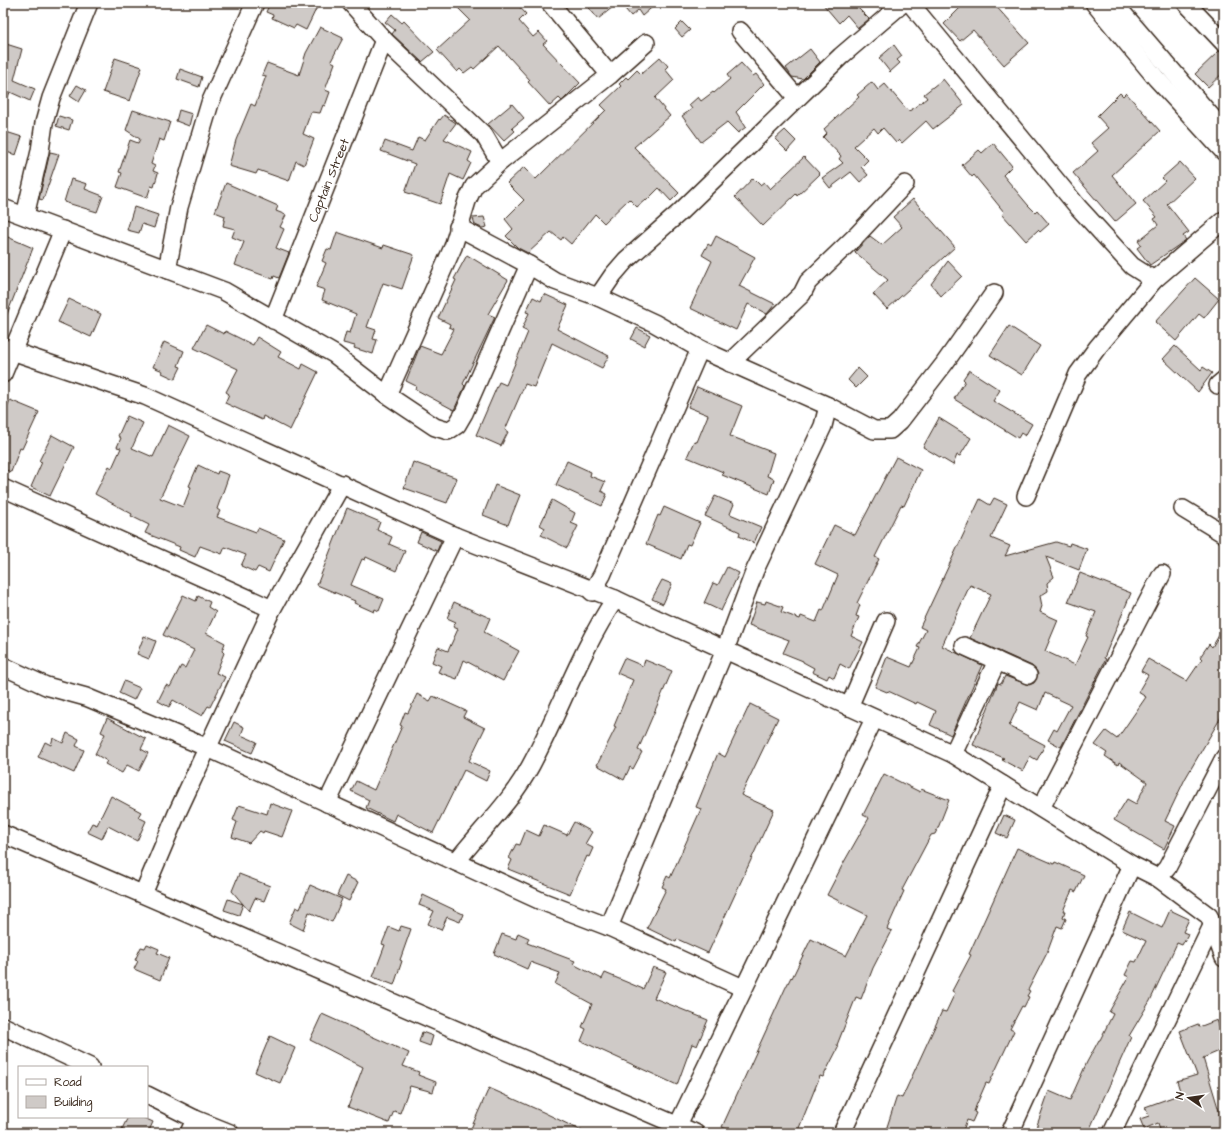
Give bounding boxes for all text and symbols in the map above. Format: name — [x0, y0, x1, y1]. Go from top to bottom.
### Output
street label: Captain Street — [304, 135, 354, 225]
legend — [18, 1066, 148, 1118]
text: Road — [54, 1074, 82, 1091]
north arrow — [1169, 1078, 1209, 1118]
text: N — [1172, 1091, 1188, 1101]
text: Building — [54, 1094, 92, 1112]

